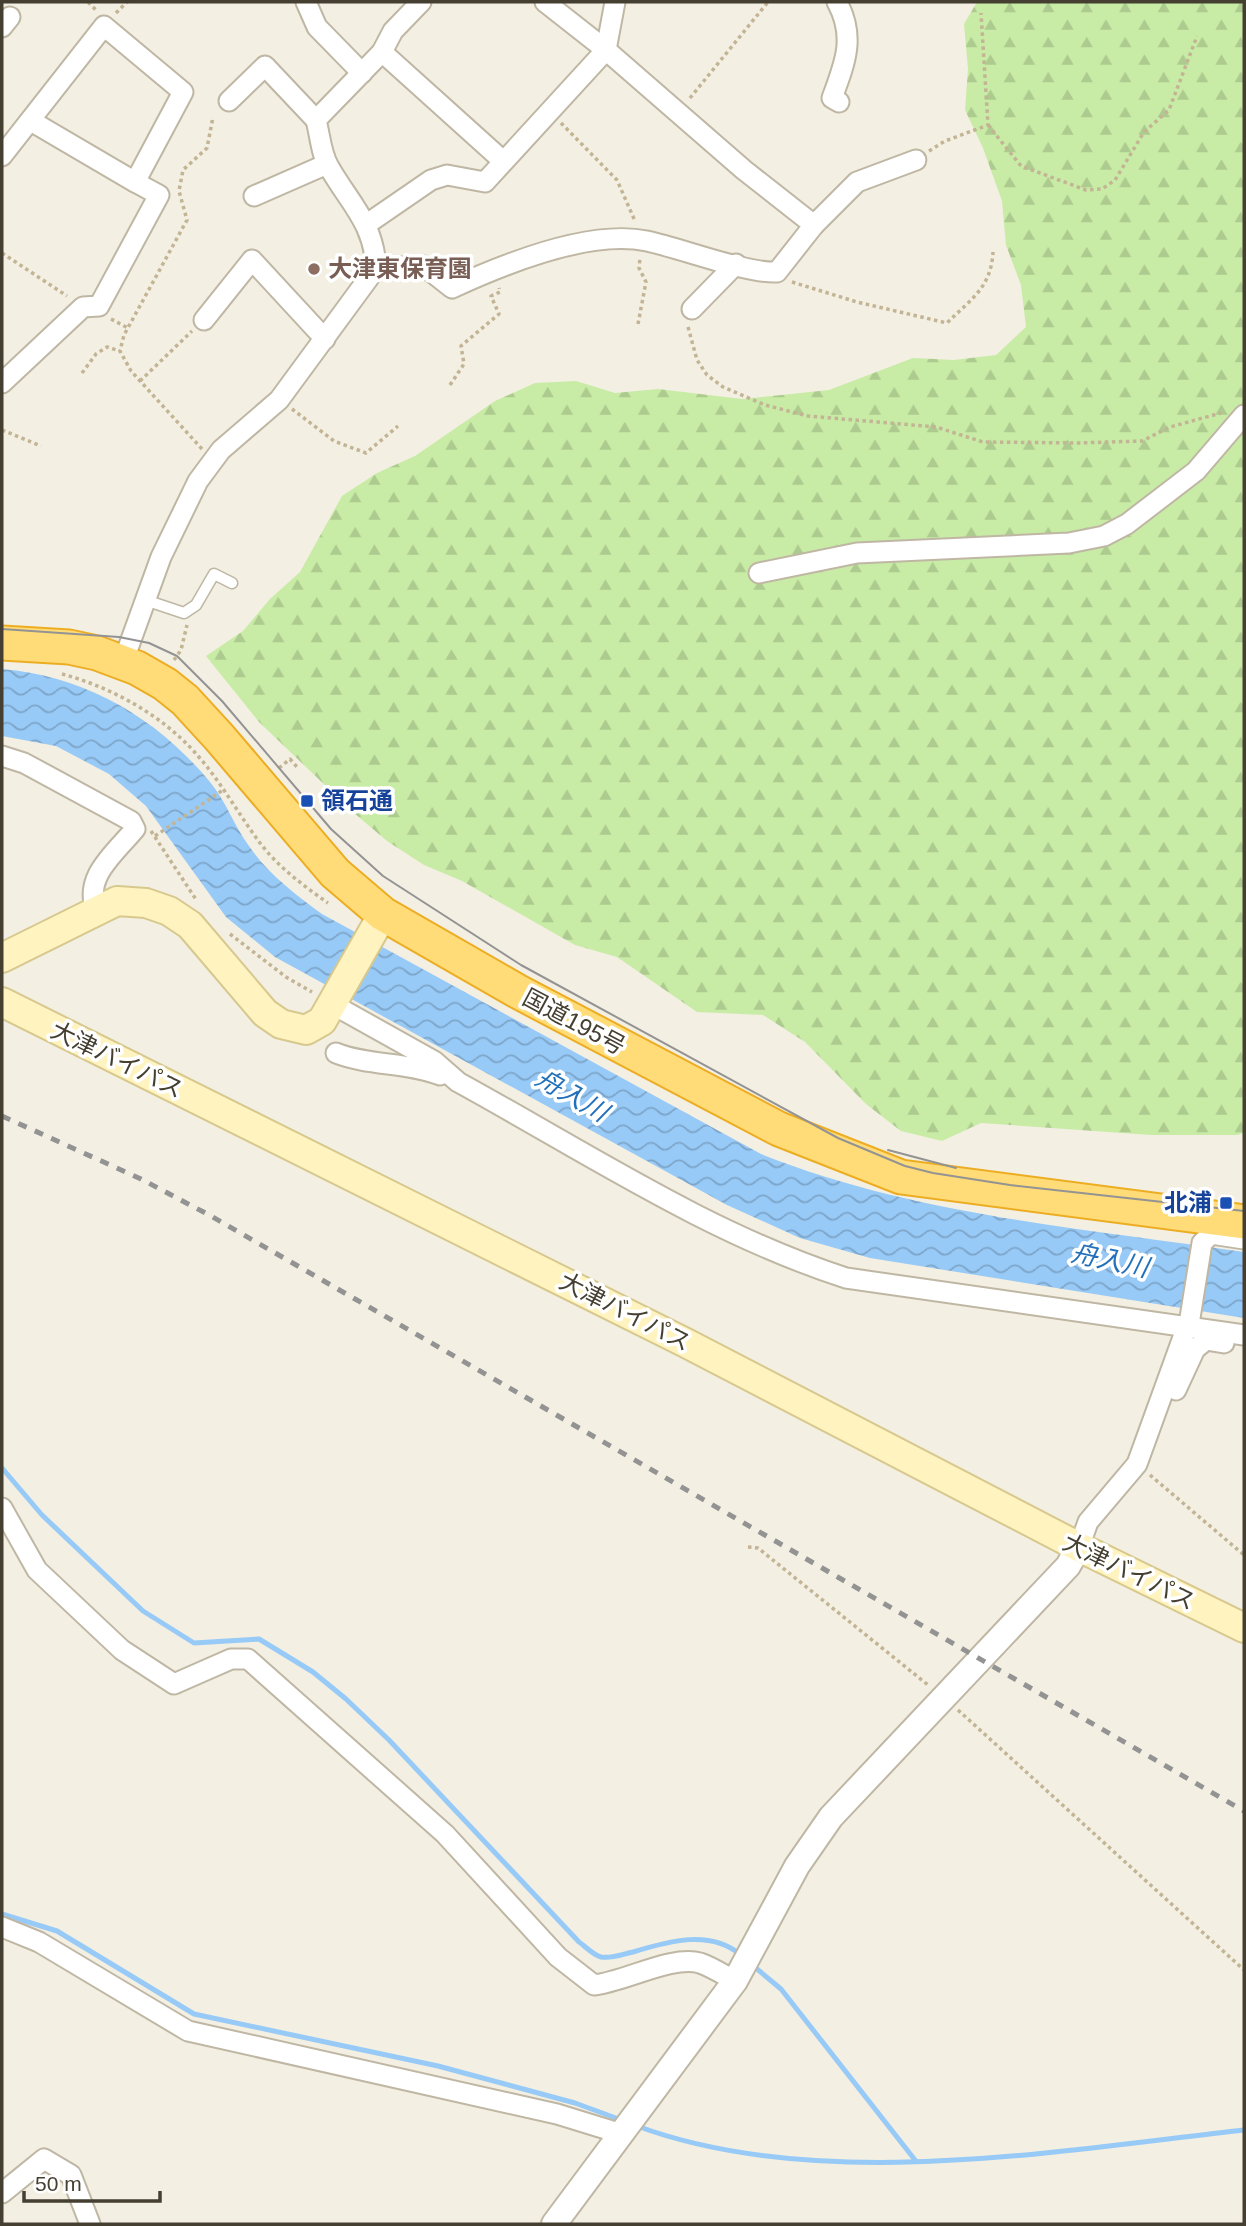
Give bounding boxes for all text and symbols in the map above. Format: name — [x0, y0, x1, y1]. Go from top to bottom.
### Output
place label: 大津東保育園 — [328, 255, 472, 282]
marker: 大津東保育園 — [306, 261, 322, 277]
place label: 領石通 — [321, 787, 393, 814]
marker: 領石通 — [299, 793, 315, 809]
street label: 国道195号 — [518, 983, 630, 1060]
street label: 大津バイパス — [47, 1016, 188, 1103]
water label: 舟入川 — [531, 1063, 616, 1129]
place label: 北浦 — [1164, 1189, 1212, 1216]
marker: 北浦 — [1218, 1195, 1234, 1211]
water label: 舟入川 — [1069, 1237, 1154, 1283]
street label: 大津バイパス — [555, 1267, 695, 1356]
street label: 大津バイパス — [1059, 1528, 1200, 1615]
scale bar — [24, 2160, 161, 2204]
text: 50 m — [35, 2172, 82, 2195]

